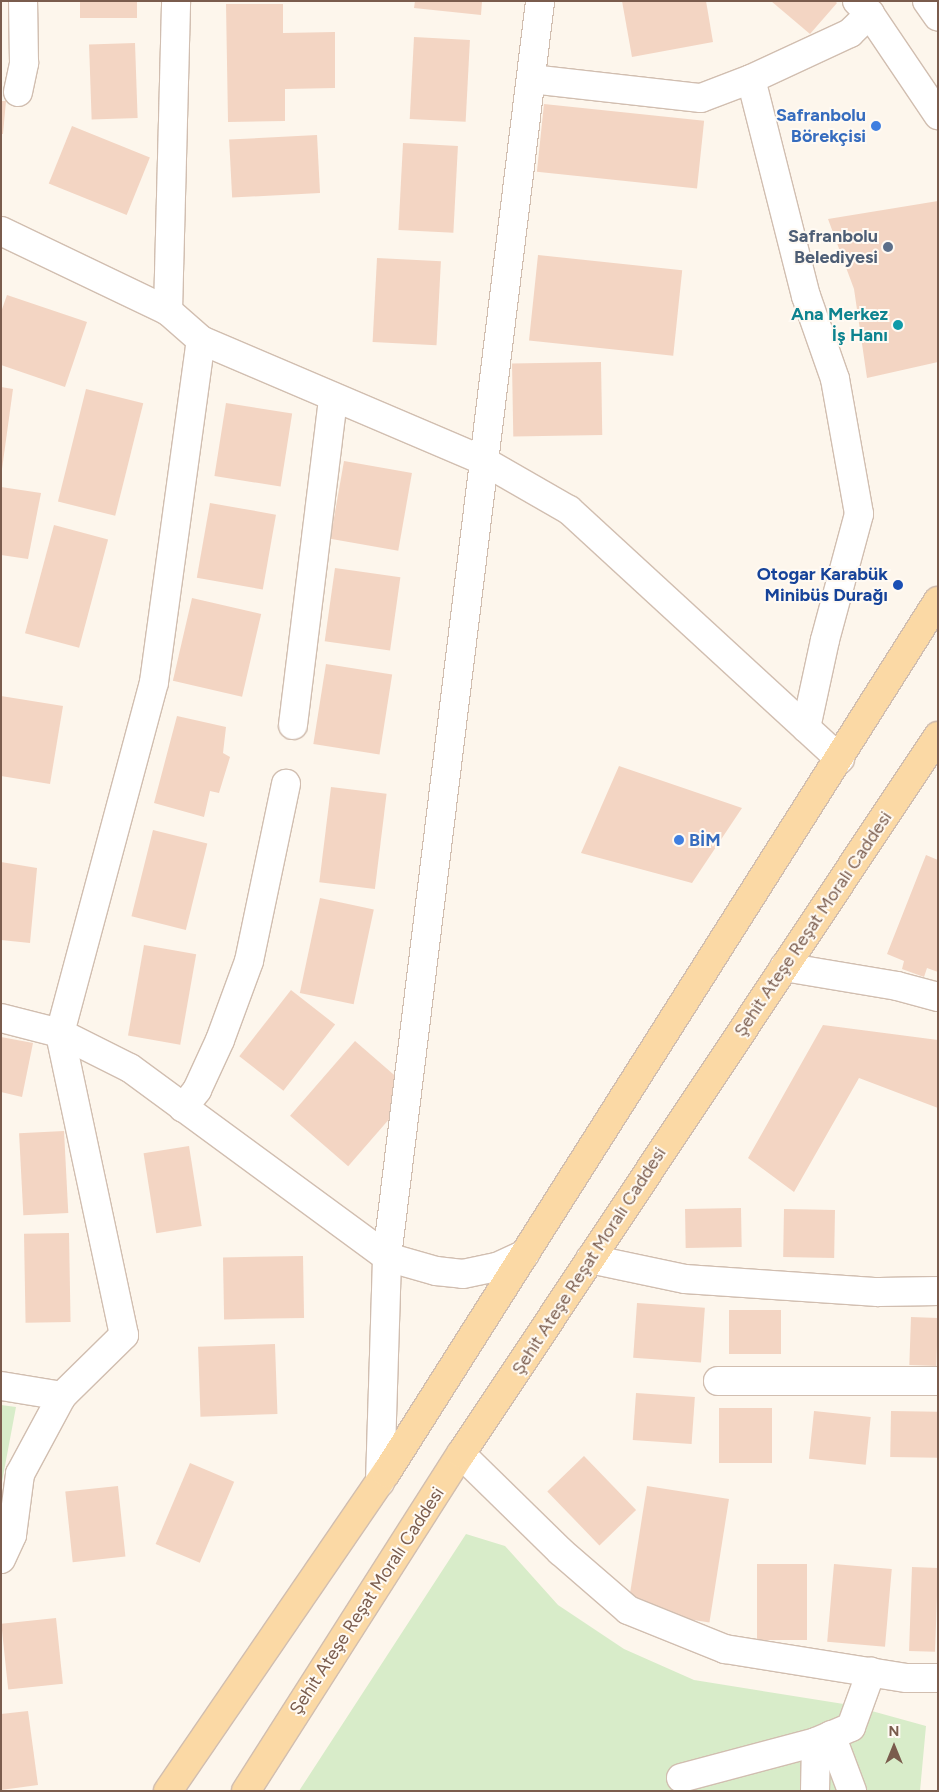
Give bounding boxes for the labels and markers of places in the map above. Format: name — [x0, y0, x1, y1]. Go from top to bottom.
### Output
place label: Safranbolu Börekçisi — [776, 105, 866, 148]
marker: Safranbolu Börekçisi — [870, 120, 882, 132]
place label: Safranbolu Belediyesi — [788, 226, 878, 268]
marker: Safranbolu Belediyesi — [882, 241, 894, 253]
place label: Ana Merkez İş Hanı — [791, 304, 888, 346]
marker: Ana Merkez İş Hanı — [892, 319, 904, 331]
place label: Otogar Karabük Minibüs Durağı — [757, 564, 888, 606]
marker: Otogar Karabük Minibüs Durağı — [892, 579, 904, 591]
place label: BİM — [689, 829, 721, 851]
marker: BİM — [673, 834, 685, 846]

